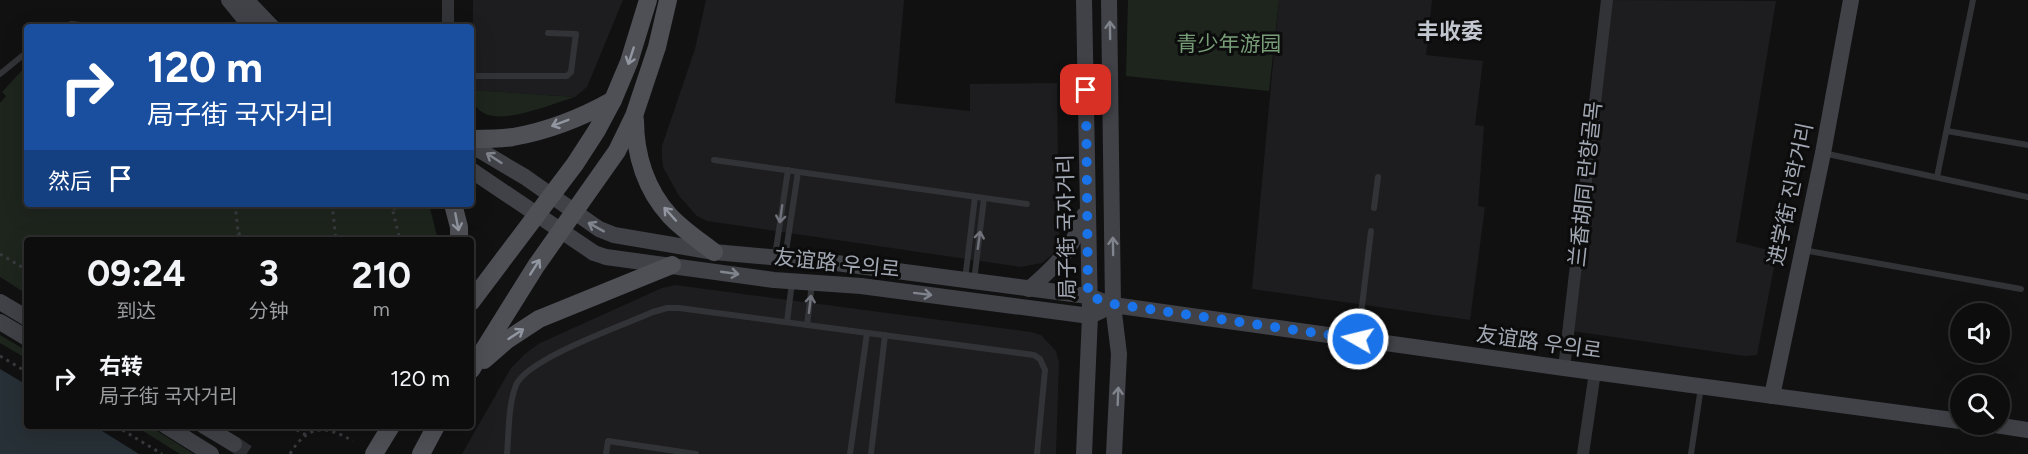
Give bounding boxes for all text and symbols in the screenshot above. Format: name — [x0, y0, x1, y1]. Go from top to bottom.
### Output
district label: 丰收委 — [1417, 18, 1483, 45]
one-way arrow — [1104, 21, 1115, 41]
park label: 青少年游园 — [1177, 31, 1282, 56]
text: 120 m — [147, 42, 263, 93]
one-way arrow — [625, 46, 636, 65]
icon: right — [48, 48, 126, 126]
pin — [1060, 64, 1111, 115]
icon: arrive — [1069, 73, 1102, 106]
text: 局子街 국자거리 — [147, 98, 334, 131]
street label: 兰香胡同 란향골목 — [1564, 100, 1606, 268]
one-way arrow — [551, 118, 569, 129]
street label: 进学街 진학거리 — [1763, 120, 1817, 268]
one-way arrow — [486, 151, 503, 163]
street label: 局子街 국자거리 — [1052, 154, 1080, 300]
icon: arrive — [104, 162, 137, 195]
text: 然后 — [48, 168, 92, 195]
one-way arrow — [776, 204, 787, 223]
one-way arrow — [663, 207, 677, 222]
one-way arrow — [452, 212, 463, 231]
one-way arrow — [588, 221, 605, 233]
one-way arrow — [973, 230, 984, 250]
one-way arrow — [1107, 237, 1119, 257]
street label: 友谊路 우의로 — [773, 244, 901, 282]
text: 09:24 — [87, 252, 186, 295]
text: 3 — [259, 252, 279, 295]
text: 210 — [352, 254, 411, 297]
one-way arrow — [529, 259, 542, 276]
one-way arrow — [719, 268, 739, 279]
one-way arrow — [913, 289, 933, 300]
one-way arrow — [805, 294, 816, 314]
text: m — [373, 297, 390, 321]
text: 到达 — [116, 299, 156, 323]
text: 分钟 — [249, 299, 289, 323]
map controls — [1950, 303, 2010, 435]
button: sound — [1950, 303, 2010, 363]
position arrow — [1326, 307, 1390, 371]
street label: 友谊路 우의로 — [1475, 321, 1603, 363]
one-way arrow — [507, 328, 524, 340]
text: 右转 — [99, 353, 143, 380]
icon: right — [48, 362, 81, 395]
text: 120 m — [390, 365, 450, 392]
button: search — [1950, 375, 2010, 435]
text: 局子街 국자거리 — [99, 384, 238, 408]
one-way arrow — [1112, 386, 1124, 406]

